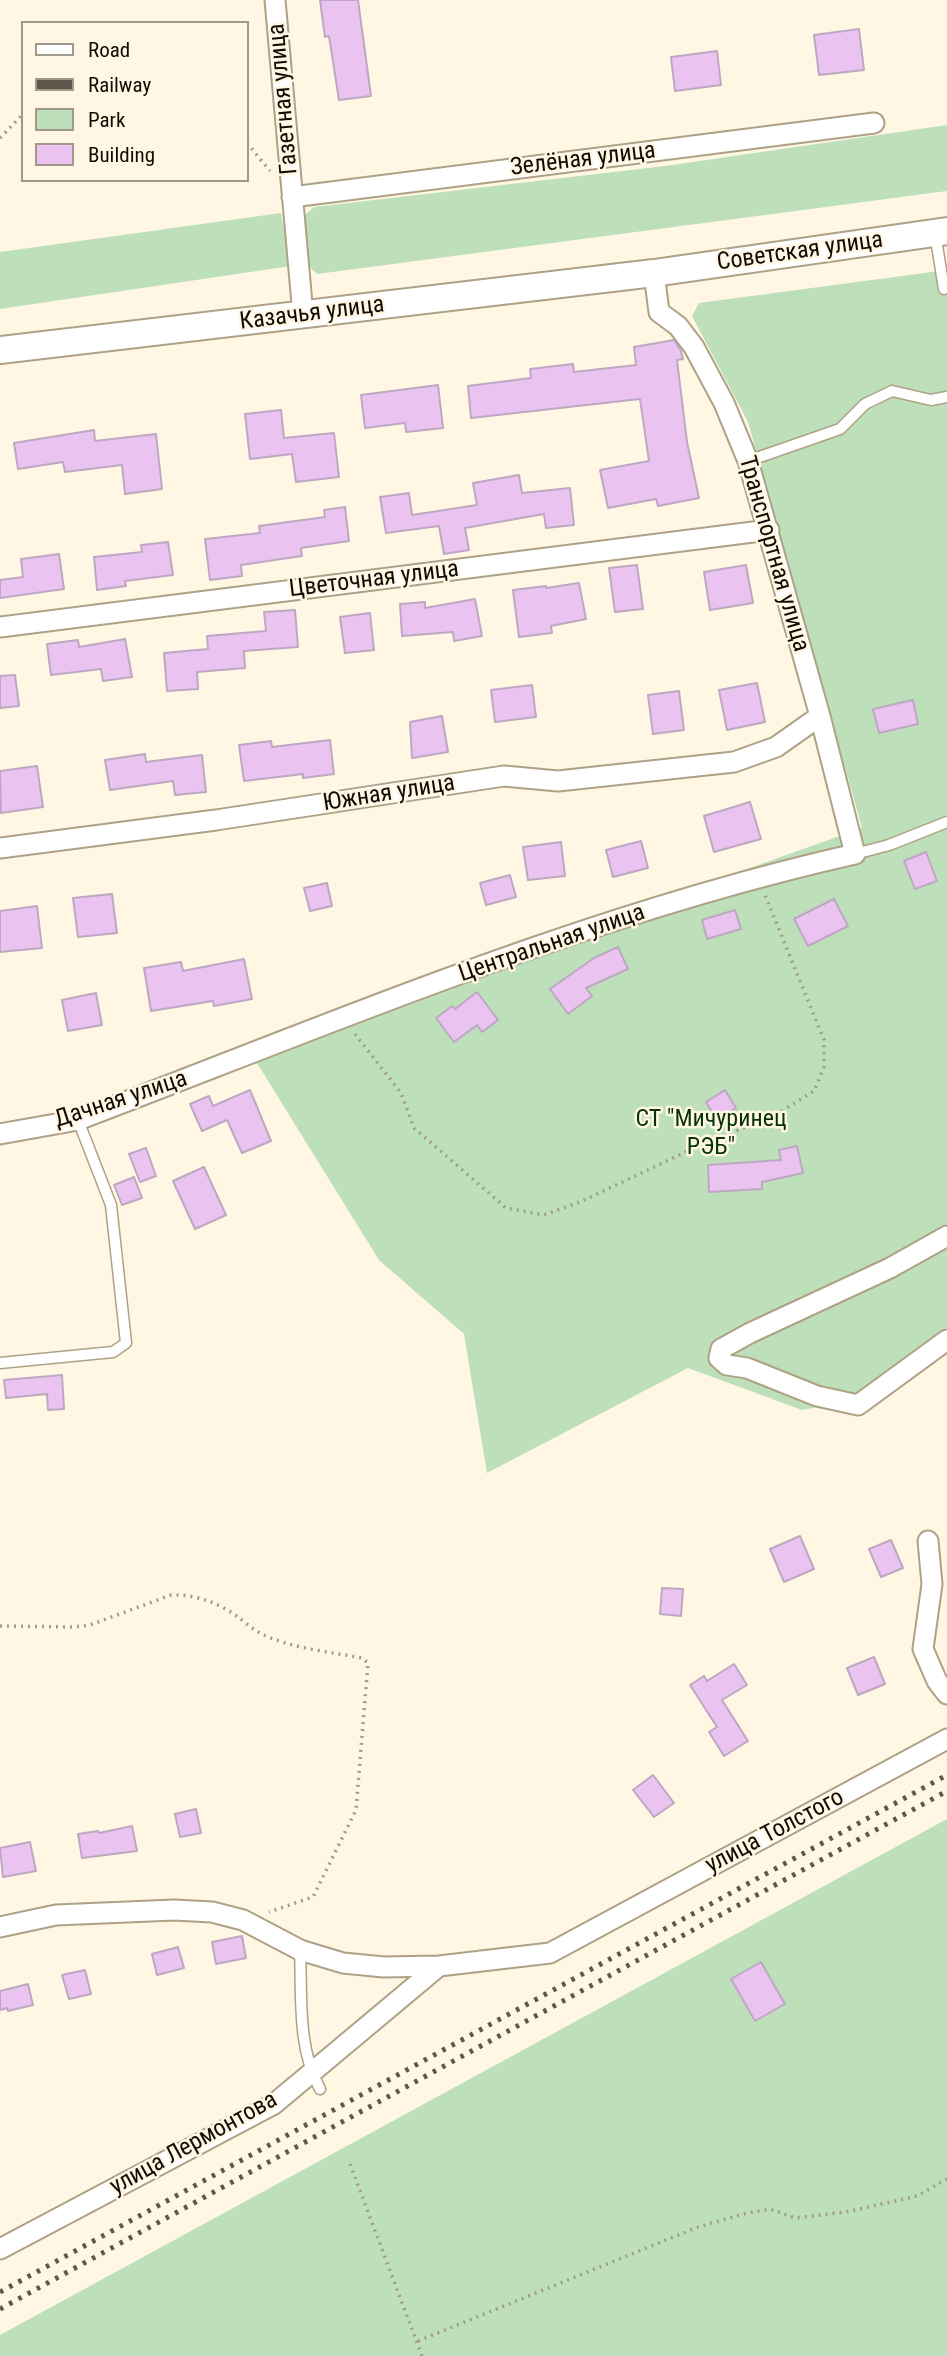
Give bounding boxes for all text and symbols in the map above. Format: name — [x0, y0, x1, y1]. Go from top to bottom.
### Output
legend — [21, 21, 248, 182]
street label: Газетная улица — [263, 22, 305, 176]
text: Road — [88, 38, 130, 62]
text: Railway — [88, 73, 151, 97]
text: Park — [88, 108, 125, 132]
street label: Зелёная улица — [509, 137, 657, 183]
text: Building — [88, 143, 155, 167]
street label: Советская улица — [715, 226, 885, 278]
street label: Казачья улица — [238, 291, 386, 337]
street label: Транспортная улица — [731, 453, 815, 655]
street label: Цветочная улица — [288, 555, 460, 605]
street label: Южная улица — [321, 769, 457, 819]
street label: Центральная улица — [455, 899, 649, 989]
street label: Дачная улица — [51, 1065, 191, 1135]
park label: СТ "Мичуринец РЭБ" — [636, 1106, 786, 1162]
street label: улица Толстого — [701, 1783, 849, 1881]
street label: улица Лермонтова — [105, 2086, 283, 2202]

